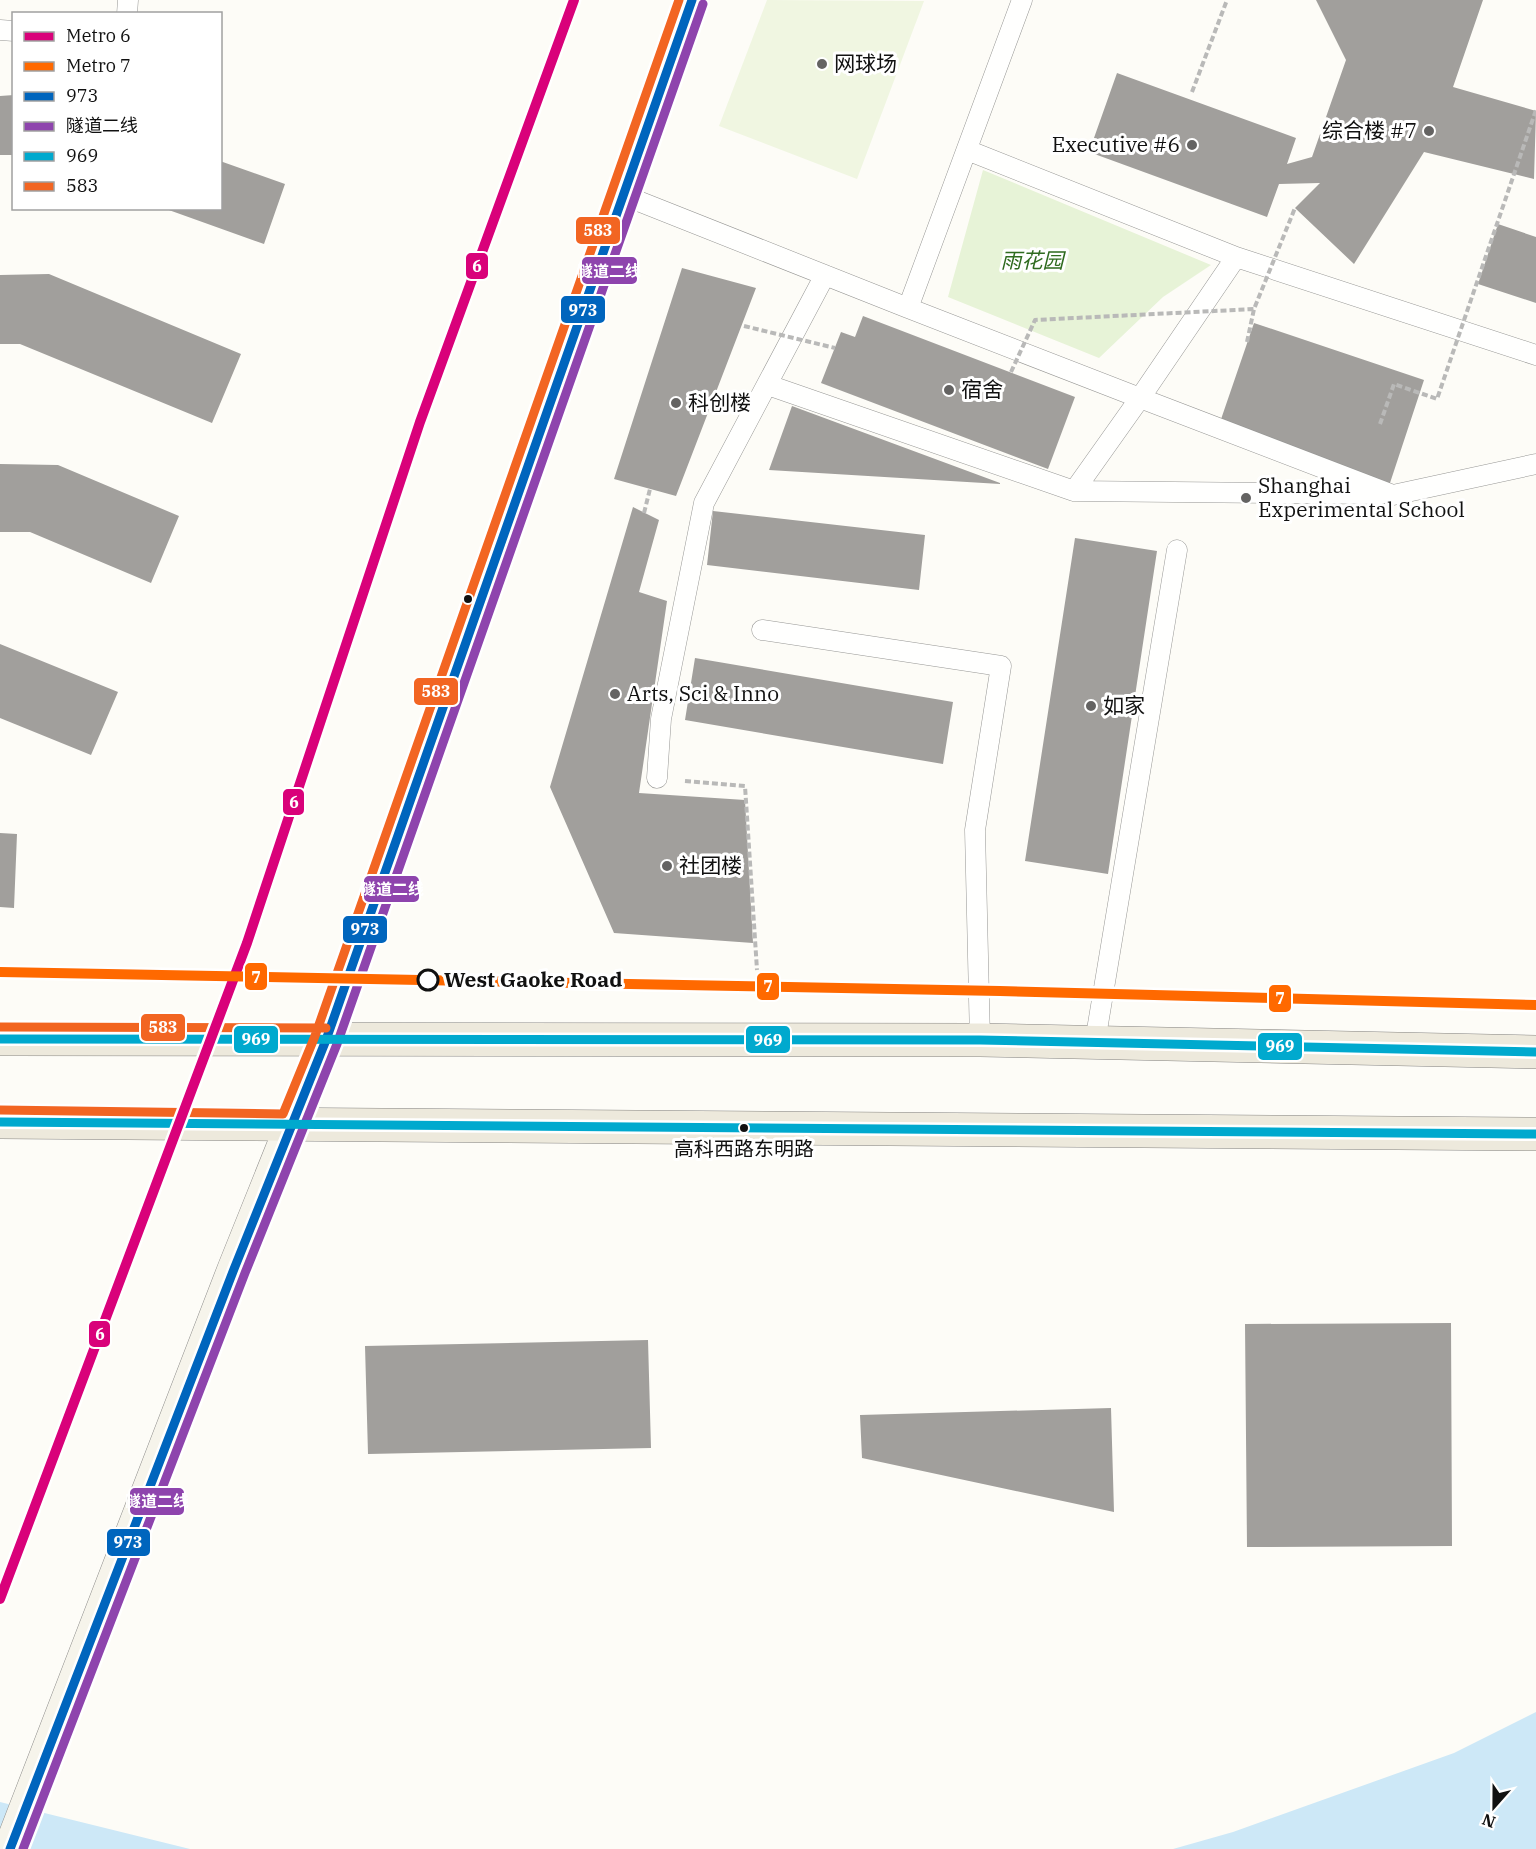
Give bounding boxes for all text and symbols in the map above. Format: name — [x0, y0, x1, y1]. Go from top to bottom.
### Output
legend — [12, 12, 222, 210]
text: Metro 6 — [66, 24, 131, 47]
place label: 网球场 — [834, 49, 897, 77]
text: Metro 7 — [66, 54, 131, 77]
marker: 网球场 — [815, 57, 829, 71]
text: 973 — [66, 84, 98, 107]
text: 隧道二线 — [66, 114, 138, 137]
place label: 综合楼 #7 — [1322, 116, 1417, 144]
marker: 综合楼 #7 — [1422, 124, 1436, 138]
place label: Executive #6 — [1052, 130, 1180, 158]
marker: Executive #6 — [1185, 138, 1199, 152]
text: 969 — [66, 144, 98, 167]
text: 583 — [66, 174, 98, 197]
line badge: 583 — [575, 216, 621, 245]
text: 583 — [584, 220, 612, 240]
park label: 雨花园 — [1001, 246, 1066, 274]
line badge: 6 — [465, 252, 489, 280]
text: 6 — [472, 256, 482, 276]
line badge: 隧道二线 — [581, 256, 638, 285]
text: 隧道二线 — [577, 261, 641, 281]
line badge: 973 — [560, 295, 606, 324]
text: 973 — [569, 300, 597, 320]
place label: 宿舍 — [961, 375, 1003, 403]
marker: 宿舍 — [942, 383, 956, 397]
place label: 科创楼 — [688, 388, 751, 416]
marker: 科创楼 — [669, 396, 683, 410]
place label: Shanghai Experimental School — [1258, 471, 1465, 523]
marker: Shanghai Experimental School — [1239, 491, 1253, 505]
unlabelled marker — [462, 593, 474, 605]
line badge: 583 — [413, 677, 459, 706]
place label: Arts, Sci & Inno — [627, 679, 779, 707]
text: 583 — [422, 681, 450, 701]
marker: Arts, Sci & Inno — [608, 687, 622, 701]
place label: 如家 — [1103, 691, 1145, 719]
marker: 如家 — [1084, 699, 1098, 713]
line badge: 6 — [282, 788, 305, 816]
text: 6 — [289, 792, 299, 812]
place label: 社团楼 — [679, 851, 742, 879]
marker: 社团楼 — [660, 859, 674, 873]
line badge: 隧道二线 — [363, 875, 420, 903]
text: 隧道二线 — [360, 879, 424, 899]
line badge: 973 — [342, 915, 388, 944]
text: 973 — [351, 919, 379, 939]
line badge: 7 — [244, 962, 268, 991]
place label: West Gaoke Road — [444, 965, 623, 993]
text: 7 — [251, 967, 261, 987]
marker: West Gaoke Road — [417, 969, 439, 991]
line badge: 7 — [756, 972, 780, 1001]
text: 7 — [763, 976, 773, 996]
line badge: 7 — [1268, 984, 1292, 1013]
text: 7 — [1275, 988, 1285, 1008]
line badge: 583 — [140, 1013, 186, 1042]
text: 583 — [149, 1017, 177, 1037]
line badge: 969 — [233, 1025, 279, 1054]
line badge: 969 — [745, 1025, 791, 1054]
text: 969 — [242, 1029, 270, 1049]
text: 969 — [754, 1030, 782, 1050]
line badge: 969 — [1257, 1032, 1303, 1061]
text: 969 — [1266, 1036, 1294, 1056]
marker: 高科西路东明路 — [738, 1122, 750, 1134]
place label: 高科西路东明路 — [674, 1135, 814, 1162]
line badge: 6 — [88, 1320, 111, 1348]
text: 6 — [95, 1324, 105, 1344]
line badge: 隧道二线 — [129, 1487, 185, 1516]
text: 隧道二线 — [125, 1491, 189, 1511]
line badge: 973 — [106, 1528, 151, 1557]
text: 973 — [114, 1532, 142, 1552]
north arrow — [1464, 1777, 1524, 1837]
text: N — [1479, 1809, 1498, 1833]

